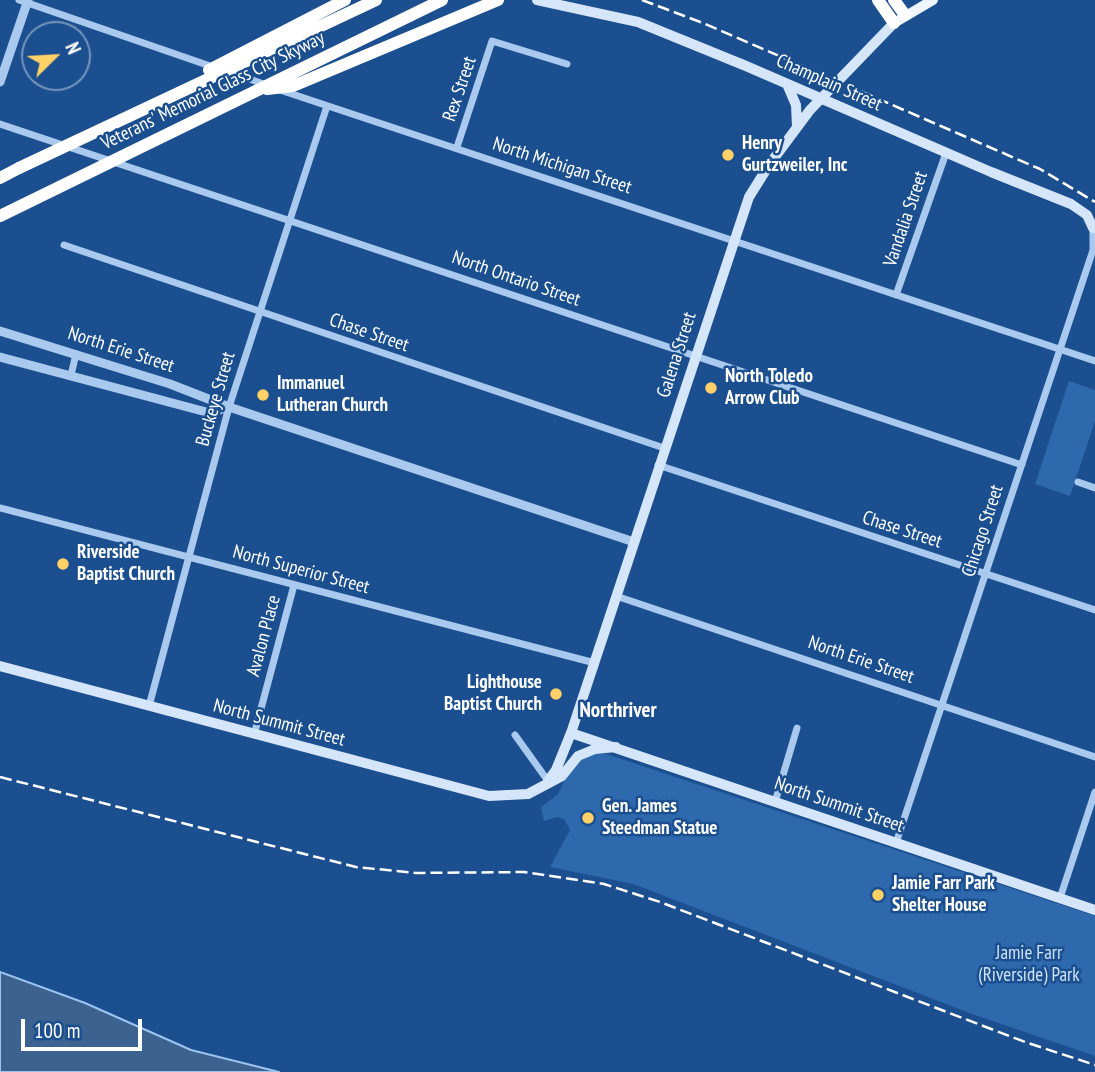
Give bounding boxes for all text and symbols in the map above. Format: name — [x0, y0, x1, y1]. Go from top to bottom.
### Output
north arrow — [21, 21, 91, 91]
street label: Veterans' Memorial Glass City Skyway — [98, 27, 328, 155]
text: N — [60, 39, 86, 58]
street label: Champlain Street — [773, 50, 885, 116]
street label: Rex Street — [438, 54, 482, 124]
street label: North Michigan Street — [490, 133, 634, 199]
place label: Henry Gurtzweiler, Inc — [742, 133, 847, 177]
marker: Henry Gurtzweiler, Inc — [720, 147, 736, 163]
street label: Vandalia Street — [879, 168, 933, 270]
street label: North Ontario Street — [449, 246, 583, 312]
street label: Chase Street — [326, 309, 412, 357]
street label: Galena Street — [652, 309, 702, 401]
street label: North Erie Street — [65, 322, 177, 378]
street label: Buckeye Street — [192, 349, 240, 449]
place label: North Toledo Arrow Club — [725, 366, 813, 410]
place label: Immanuel Lutheran Church — [277, 373, 388, 417]
marker: North Toledo Arrow Club — [703, 380, 719, 396]
marker: Immanuel Lutheran Church — [255, 387, 271, 403]
street label: Chicago Street — [957, 482, 1009, 580]
street label: Chase Street — [859, 506, 945, 554]
street label: North Superior Street — [230, 541, 372, 599]
place label: Riverside Baptist Church — [77, 542, 175, 586]
marker: Riverside Baptist Church — [55, 556, 71, 572]
street label: Avalon Place — [242, 593, 286, 679]
street label: North Erie Street — [805, 631, 917, 689]
place label: Lighthouse Baptist Church — [444, 672, 542, 716]
marker: Lighthouse Baptist Church — [548, 686, 564, 702]
street label: North Summit Street — [211, 694, 347, 752]
district label: Northriver — [579, 698, 657, 724]
street label: North Summit Street — [771, 772, 907, 838]
place label: Gen. James Steedman Statue — [602, 796, 717, 840]
marker: Gen. James Steedman Statue — [580, 810, 596, 826]
place label: Jamie Farr Park Shelter House — [892, 873, 995, 917]
marker: Jamie Farr Park Shelter House — [870, 887, 886, 903]
park label: Jamie Farr (Riverside) Park — [978, 943, 1080, 987]
scale bar — [24, 1006, 145, 1050]
text: 100 m — [34, 1017, 80, 1044]

